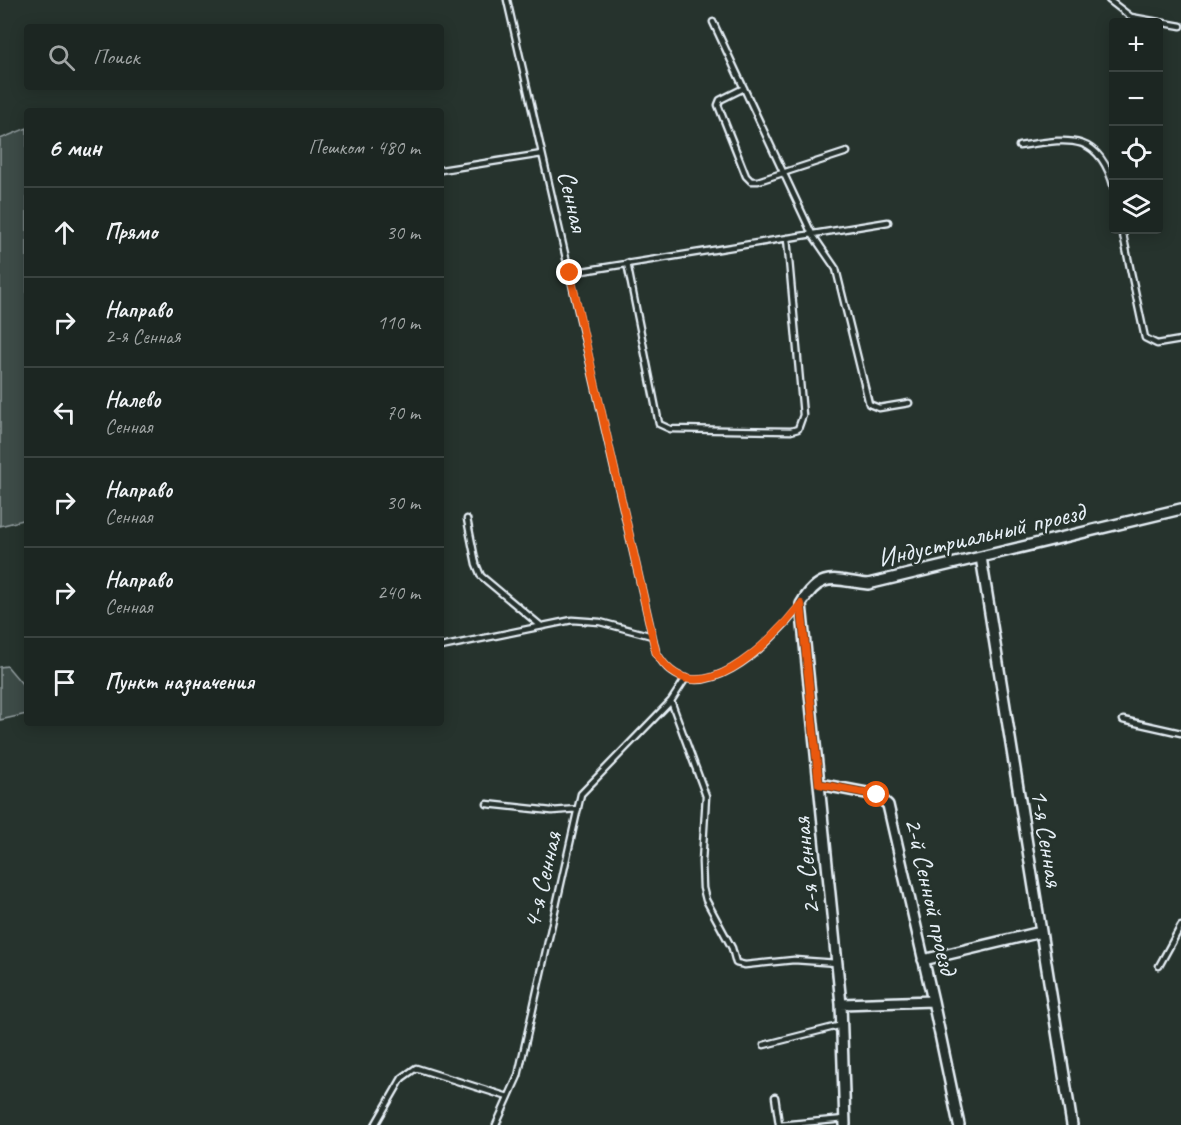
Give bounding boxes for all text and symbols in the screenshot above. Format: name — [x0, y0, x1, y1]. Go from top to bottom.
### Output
map controls — [1109, 18, 1163, 234]
button: + — [1109, 18, 1163, 72]
search box — [24, 24, 444, 90]
icon: search — [45, 41, 78, 74]
text: Поиск — [93, 43, 139, 71]
button: − — [1109, 72, 1163, 126]
button: locate — [1109, 126, 1163, 180]
text: 6 мин — [48, 131, 101, 164]
text: Пешком · 480 m — [308, 135, 420, 160]
street label: Сенная — [550, 167, 596, 237]
button: layers — [1109, 180, 1163, 234]
icon: ahead — [48, 216, 81, 249]
text: Прямо — [105, 218, 157, 246]
text: 30 m — [386, 220, 420, 245]
route end — [556, 259, 582, 285]
text: Направо — [105, 296, 172, 324]
icon: right — [48, 306, 81, 339]
text: 110 m — [377, 310, 420, 335]
text: 2-я Сенная — [105, 324, 180, 349]
text: Налево — [105, 386, 161, 414]
icon: left — [48, 396, 81, 429]
text: 70 m — [386, 400, 420, 425]
text: Сенная — [105, 414, 152, 439]
text: Направо — [105, 476, 172, 504]
icon: right — [48, 486, 81, 519]
text: 30 m — [386, 490, 420, 515]
street label: Индустриальный проезд — [874, 495, 1090, 575]
text: Сенная — [105, 504, 152, 529]
text: Направо — [105, 566, 172, 594]
icon: right — [48, 576, 81, 609]
text: 240 m — [377, 580, 420, 605]
text: Сенная — [105, 594, 152, 619]
icon: arrive — [48, 666, 81, 699]
text: Пункт назначения — [105, 668, 254, 696]
route start — [863, 781, 889, 807]
street label: 1-я Сенная — [1023, 787, 1071, 891]
street label: 2-я Сенная — [784, 814, 828, 917]
street label: 2-й Сенной проезд — [897, 814, 966, 980]
street label: 4-я Сенная — [515, 827, 569, 932]

